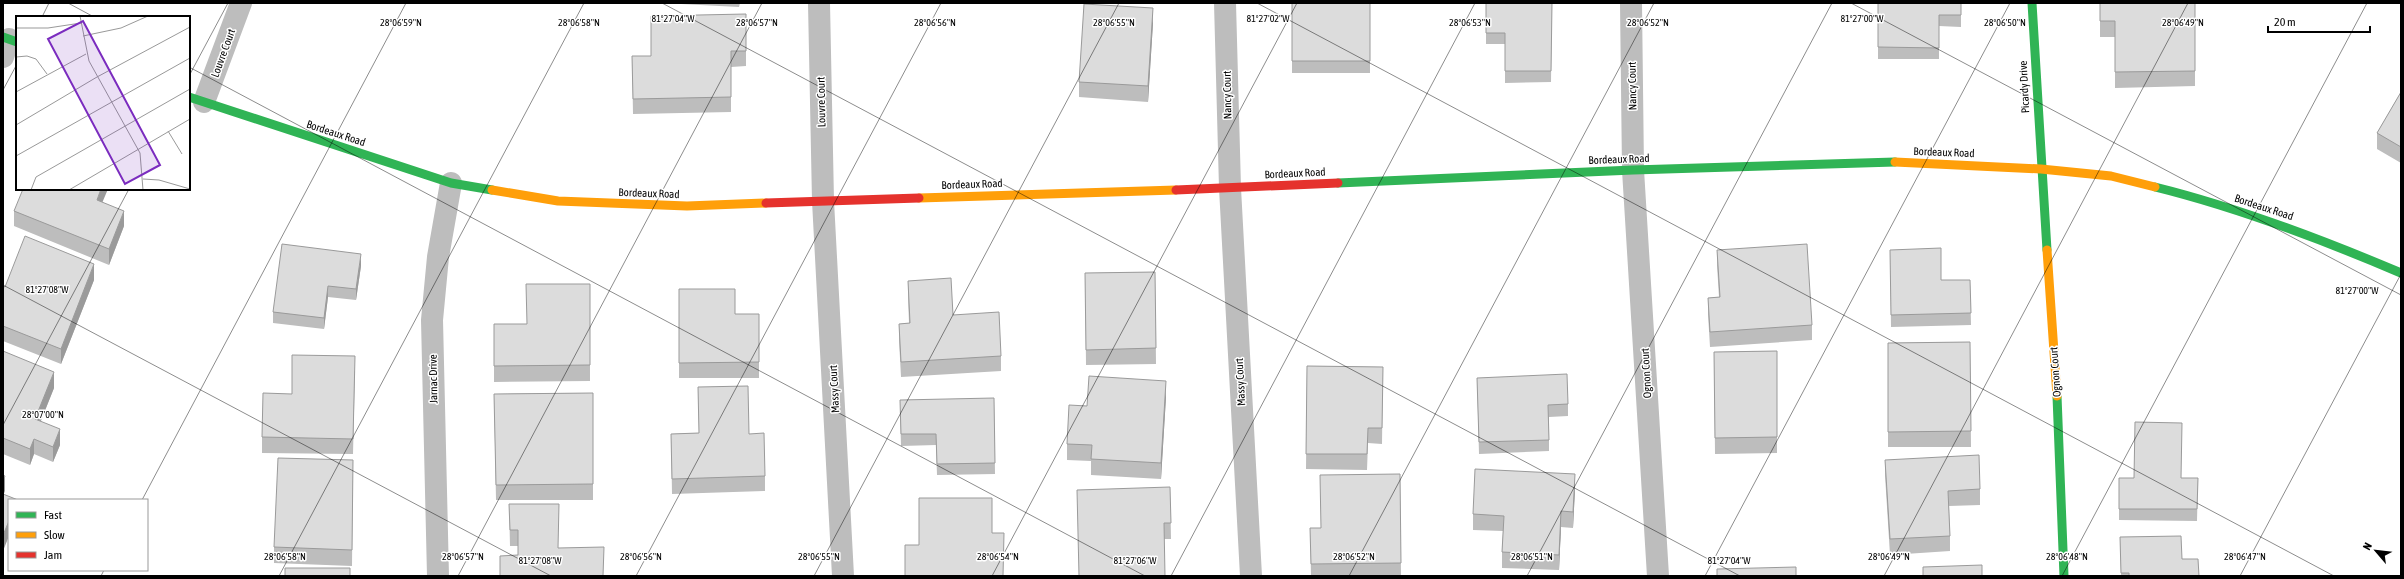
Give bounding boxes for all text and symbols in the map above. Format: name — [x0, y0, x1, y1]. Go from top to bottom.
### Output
scale bar — [2268, 8, 2370, 34]
text: 81°27'04"W — [651, 13, 695, 24]
text: 81°27'02"W — [1246, 13, 1290, 24]
text: 81°27'00"W — [1840, 13, 1884, 24]
text: 20 m — [2274, 15, 2296, 29]
inset map — [16, 16, 190, 190]
text: 28°06'59"N — [380, 17, 422, 28]
text: 28°06'58"N — [558, 17, 600, 28]
text: 28°06'57"N — [736, 17, 778, 28]
text: 28°06'56"N — [914, 17, 956, 28]
text: 28°06'55"N — [1093, 17, 1135, 28]
text: 28°06'53"N — [1449, 17, 1491, 28]
text: 28°06'52"N — [1627, 17, 1669, 28]
text: 28°06'50"N — [1984, 17, 2026, 28]
text: 28°06'49"N — [2162, 17, 2204, 28]
street label: Louvre Court — [209, 27, 237, 79]
street label: Picardy Drive — [2017, 60, 2031, 114]
street label: Nancy Court — [1626, 62, 1638, 110]
street label: Nancy Court — [1221, 71, 1233, 119]
street label: Louvre Court — [815, 77, 827, 127]
street label: Bordeaux Road — [305, 118, 367, 148]
street label: Bordeaux Road — [1913, 145, 1975, 159]
street label: Bordeaux Road — [1588, 152, 1650, 166]
street label: Bordeaux Road — [1264, 165, 1326, 181]
street label: Bordeaux Road — [941, 177, 1003, 191]
street label: Bordeaux Road — [618, 186, 680, 200]
street label: Bordeaux Road — [2233, 192, 2295, 222]
text: 81°27'08"W — [25, 284, 69, 295]
text: 81°27'00"W — [2335, 285, 2379, 296]
street label: Ognon Court — [2047, 347, 2063, 397]
street label: Ognon Court — [1639, 348, 1653, 398]
street label: Jarnac Drive — [427, 354, 439, 404]
street label: Massy Court — [1233, 358, 1247, 406]
street label: Massy Court — [827, 365, 841, 413]
text: 28°07'00"N — [22, 409, 64, 420]
legend — [8, 499, 148, 571]
text: Fast — [44, 508, 62, 522]
text: Slow — [44, 528, 65, 542]
north arrow — [2356, 531, 2396, 571]
text: N — [2360, 541, 2374, 552]
text: Jam — [44, 548, 62, 562]
text: 28°06'58"N — [264, 551, 306, 562]
text: 28°06'57"N — [442, 551, 484, 562]
text: 28°06'56"N — [620, 551, 662, 562]
text: 28°06'55"N — [798, 551, 840, 562]
text: 28°06'54"N — [977, 551, 1019, 562]
text: 28°06'52"N — [1333, 551, 1375, 562]
text: 28°06'51"N — [1511, 551, 1553, 562]
text: 28°06'49"N — [1868, 551, 1910, 562]
text: 28°06'48"N — [2046, 551, 2088, 562]
text: 28°06'47"N — [2224, 551, 2266, 562]
text: 81°27'08"W — [518, 555, 562, 566]
text: 81°27'06"W — [1113, 555, 1157, 566]
text: 81°27'04"W — [1707, 555, 1751, 566]

